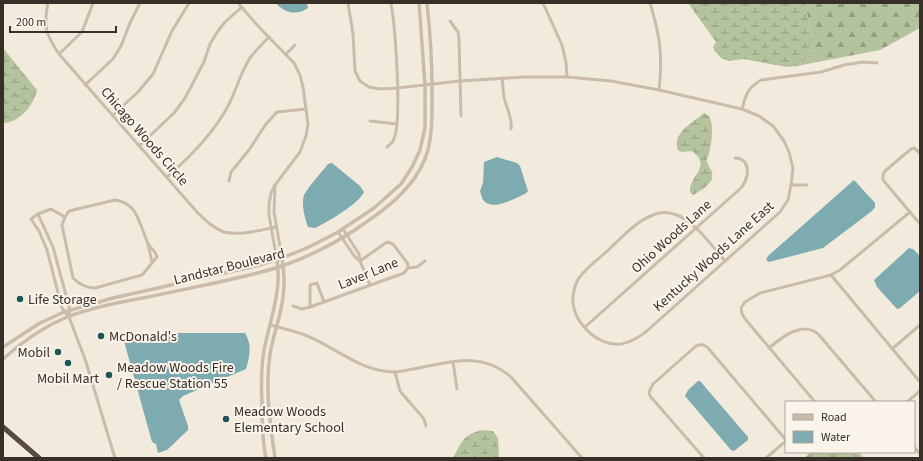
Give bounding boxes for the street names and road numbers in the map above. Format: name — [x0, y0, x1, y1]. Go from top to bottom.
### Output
street label: Chicago Woods Circle — [96, 83, 193, 191]
street label: Ohio Woods Lane — [627, 195, 716, 278]
street label: Kentucky Woods Lane East — [649, 197, 779, 316]
street label: Landstar Boulevard — [172, 243, 287, 290]
street label: Laver Lane — [335, 253, 402, 295]

